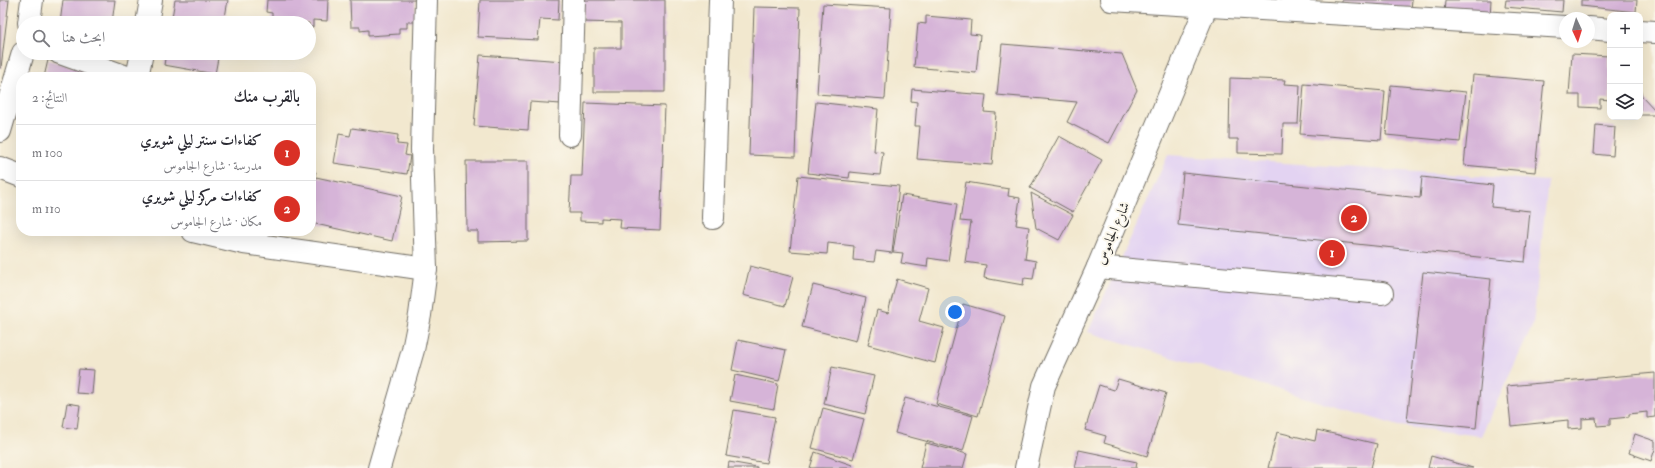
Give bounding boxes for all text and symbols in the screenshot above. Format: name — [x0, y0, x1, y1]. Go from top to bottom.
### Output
north arrow — [1559, 12, 1595, 48]
map controls — [1607, 12, 1643, 120]
button: + — [1607, 12, 1643, 48]
search box — [16, 16, 316, 60]
icon: search — [30, 27, 52, 49]
text: ابحث هنا — [62, 28, 105, 47]
button: − — [1607, 48, 1643, 84]
button: layers — [1607, 84, 1643, 120]
text: بالقرب منك — [234, 86, 300, 107]
text: النتائج: 2 — [32, 90, 67, 106]
text: كفاءات سنتر ليلي شويري — [140, 131, 262, 150]
text: 100 m — [32, 145, 63, 161]
text: 1 — [285, 145, 289, 161]
text: مدرسة · شارع الجاموس — [164, 158, 262, 174]
text: كفاءات مركز ليلي شويري — [142, 187, 262, 206]
street label: شارع الجاموس — [1092, 199, 1136, 268]
text: 110 m — [32, 201, 61, 217]
text: 2 — [284, 201, 290, 217]
pin: 2 — [1341, 203, 1367, 233]
text: مكان · شارع الجاموس — [170, 214, 262, 230]
pin: 1 — [1319, 238, 1345, 268]
your location — [945, 302, 965, 322]

